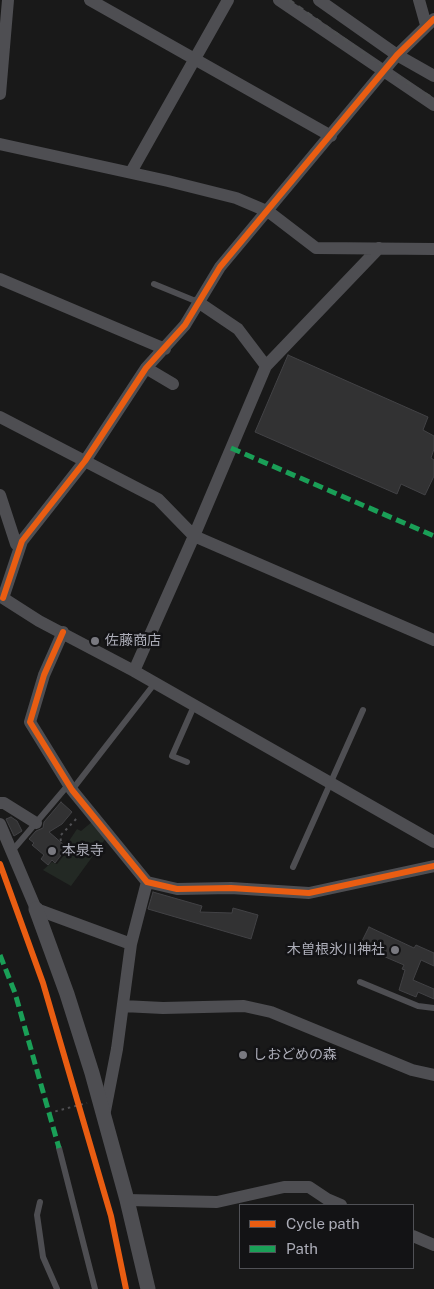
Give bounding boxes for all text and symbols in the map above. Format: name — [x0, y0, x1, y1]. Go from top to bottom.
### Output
place label: 佐藤商店 — [105, 633, 161, 649]
marker: 佐藤商店 — [89, 635, 101, 647]
place label: 本泉寺 — [62, 843, 104, 859]
marker: 本泉寺 — [46, 845, 58, 857]
place label: 木曽根氷川神社 — [287, 942, 385, 958]
marker: 木曽根氷川神社 — [389, 944, 401, 956]
place label: しおどめの森 — [253, 1047, 337, 1063]
marker: しおどめの森 — [237, 1049, 249, 1061]
legend — [239, 1204, 414, 1269]
text: Cycle path — [286, 1215, 360, 1232]
text: Path — [286, 1240, 318, 1257]

